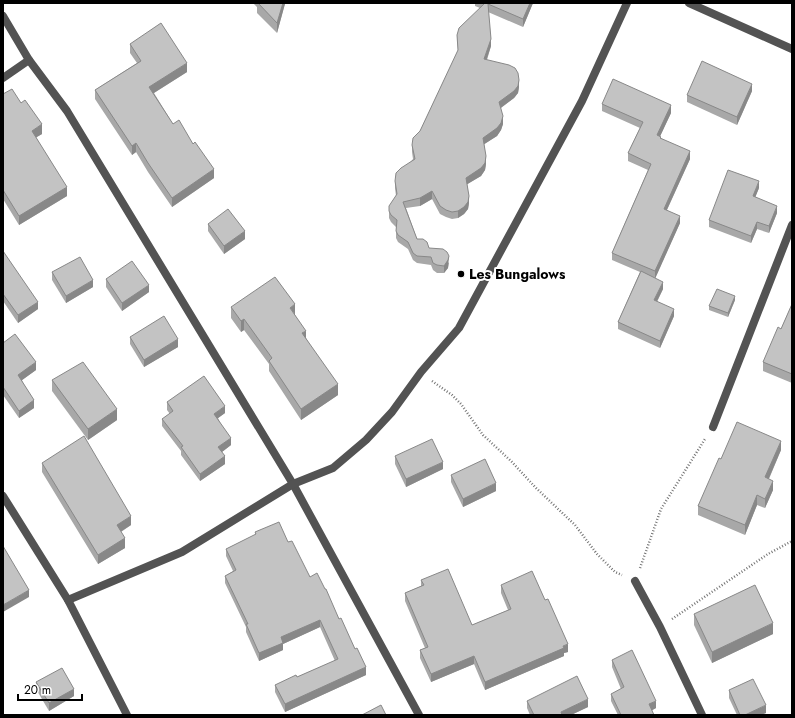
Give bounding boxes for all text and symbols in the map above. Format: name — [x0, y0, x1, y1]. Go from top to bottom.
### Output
place label: Les Bungalows — [469, 264, 566, 284]
marker: Les Bungalows — [456, 269, 466, 279]
scale bar — [18, 676, 82, 702]
text: 20 m — [24, 681, 51, 699]

